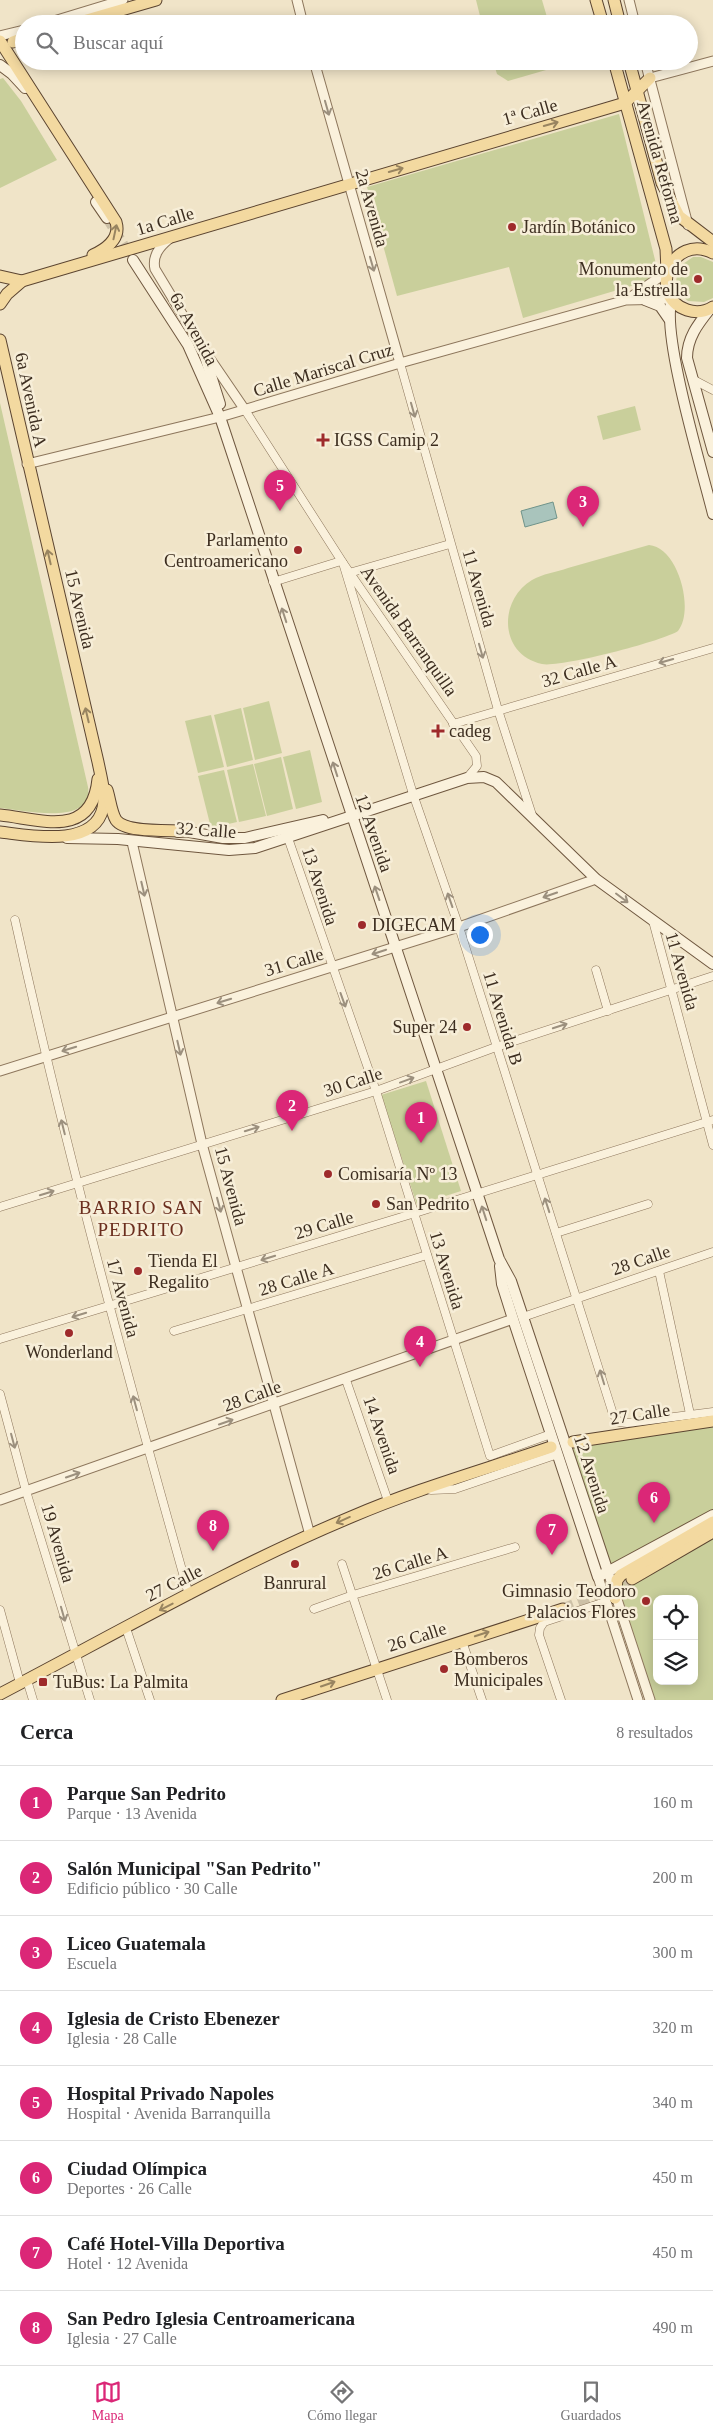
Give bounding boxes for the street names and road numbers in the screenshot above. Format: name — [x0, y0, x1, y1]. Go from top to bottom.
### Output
street label: 1ª Calle — [500, 95, 560, 129]
street label: Avenida Reforma — [633, 98, 687, 226]
street label: 2a Avenida — [351, 167, 393, 249]
street label: 1a Calle — [134, 203, 196, 239]
street label: 6a Avenida — [166, 289, 222, 369]
street label: Calle Mariscal Cruz — [251, 339, 395, 401]
street label: 6a Avenida A — [11, 351, 51, 449]
street label: 11 Avenida — [458, 547, 500, 629]
street label: Avenida Barranquilla — [357, 562, 461, 700]
street label: 15 Avenida — [61, 567, 99, 651]
street label: 32 Calle A — [539, 651, 619, 691]
street label: 12 Avenida — [351, 791, 397, 875]
street label: 32 Calle — [175, 818, 237, 842]
street label: 13 Avenida — [298, 844, 342, 928]
street label: 11 Avenida — [661, 930, 703, 1012]
street label: 31 Calle — [262, 944, 326, 980]
street label: 11 Avenida B — [479, 969, 527, 1067]
street label: 30 Calle — [321, 1063, 385, 1101]
street label: 15 Avenida — [211, 1144, 251, 1228]
street label: 29 Calle — [292, 1207, 356, 1243]
street label: 13 Avenida — [426, 1228, 468, 1312]
street label: 28 Calle — [609, 1241, 673, 1279]
street label: 17 Avenida — [103, 1256, 143, 1340]
street label: 28 Calle A — [256, 1258, 336, 1300]
street label: 28 Calle — [220, 1376, 284, 1416]
street label: 14 Avenida — [359, 1393, 405, 1477]
street label: 27 Calle — [609, 1399, 671, 1429]
street label: 12 Avenida — [570, 1432, 614, 1516]
street label: 19 Avenida — [37, 1501, 79, 1585]
street label: 26 Calle A — [370, 1542, 450, 1584]
street label: 27 Calle — [143, 1560, 205, 1606]
street label: 26 Calle — [385, 1618, 449, 1656]

